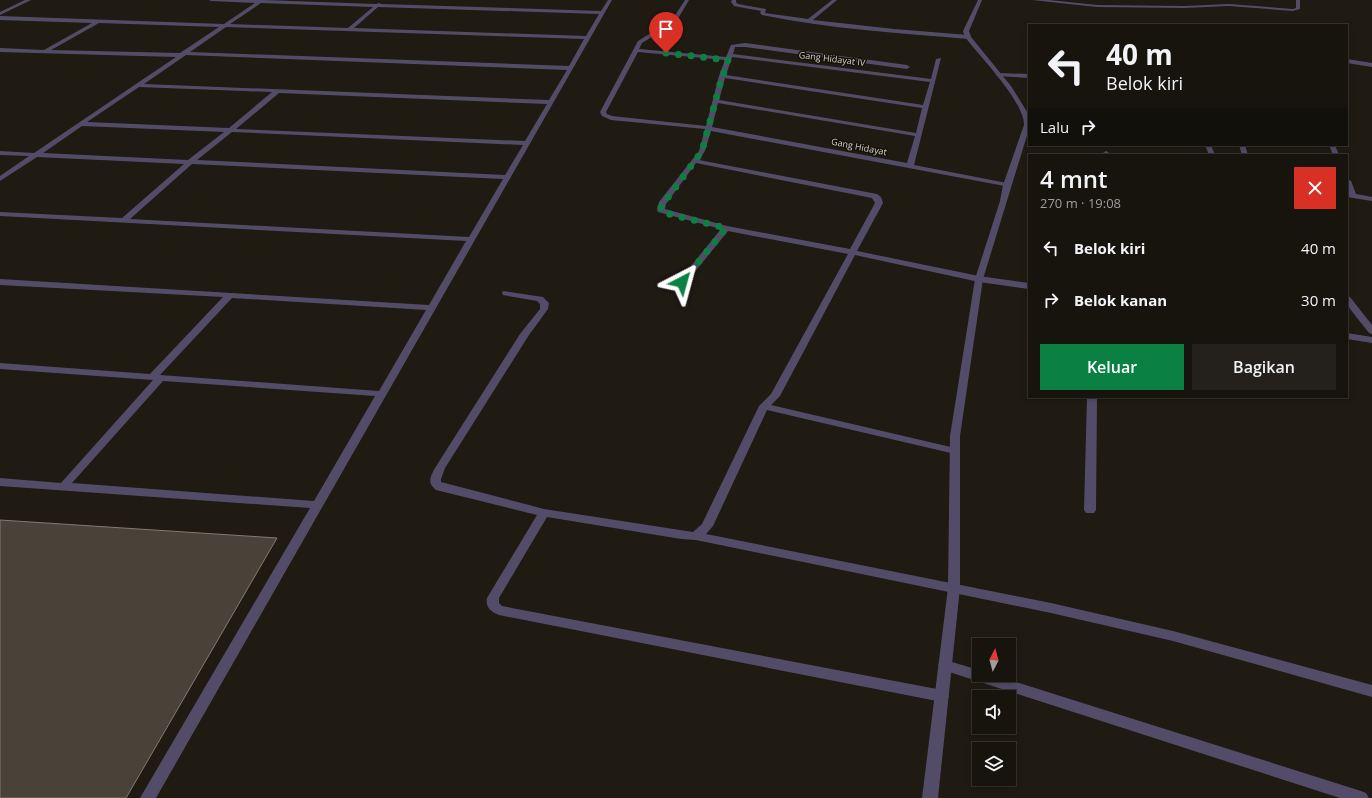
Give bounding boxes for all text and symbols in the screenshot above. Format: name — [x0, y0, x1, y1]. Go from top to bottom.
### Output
pin — [649, 12, 683, 53]
icon: arrive — [655, 18, 677, 40]
text: 40 m — [1106, 35, 1173, 73]
icon: left — [1040, 40, 1092, 92]
street label: Gang Hidayat IV — [798, 48, 867, 69]
text: Belok kiri — [1106, 71, 1183, 95]
icon: right — [1077, 116, 1099, 138]
text: Lalu — [1040, 117, 1069, 137]
street label: Gang Hidayat — [830, 135, 888, 158]
text: 4 mnt — [1040, 162, 1108, 195]
button: close — [1294, 167, 1336, 209]
text: 270 m · 19:08 — [1040, 194, 1121, 212]
icon: left — [1040, 237, 1062, 259]
text: Belok kiri — [1074, 238, 1145, 258]
text: 40 m — [1301, 238, 1336, 258]
position arrow — [661, 261, 703, 303]
icon: right — [1040, 289, 1062, 311]
text: Belok kanan — [1074, 290, 1167, 310]
text: 30 m — [1301, 290, 1336, 310]
button: Keluar — [1040, 344, 1184, 390]
button: Bagikan — [1192, 344, 1336, 390]
north arrow — [972, 638, 1016, 682]
map controls — [972, 638, 1016, 786]
button: sound — [972, 690, 1016, 734]
button: layers — [972, 742, 1016, 786]

